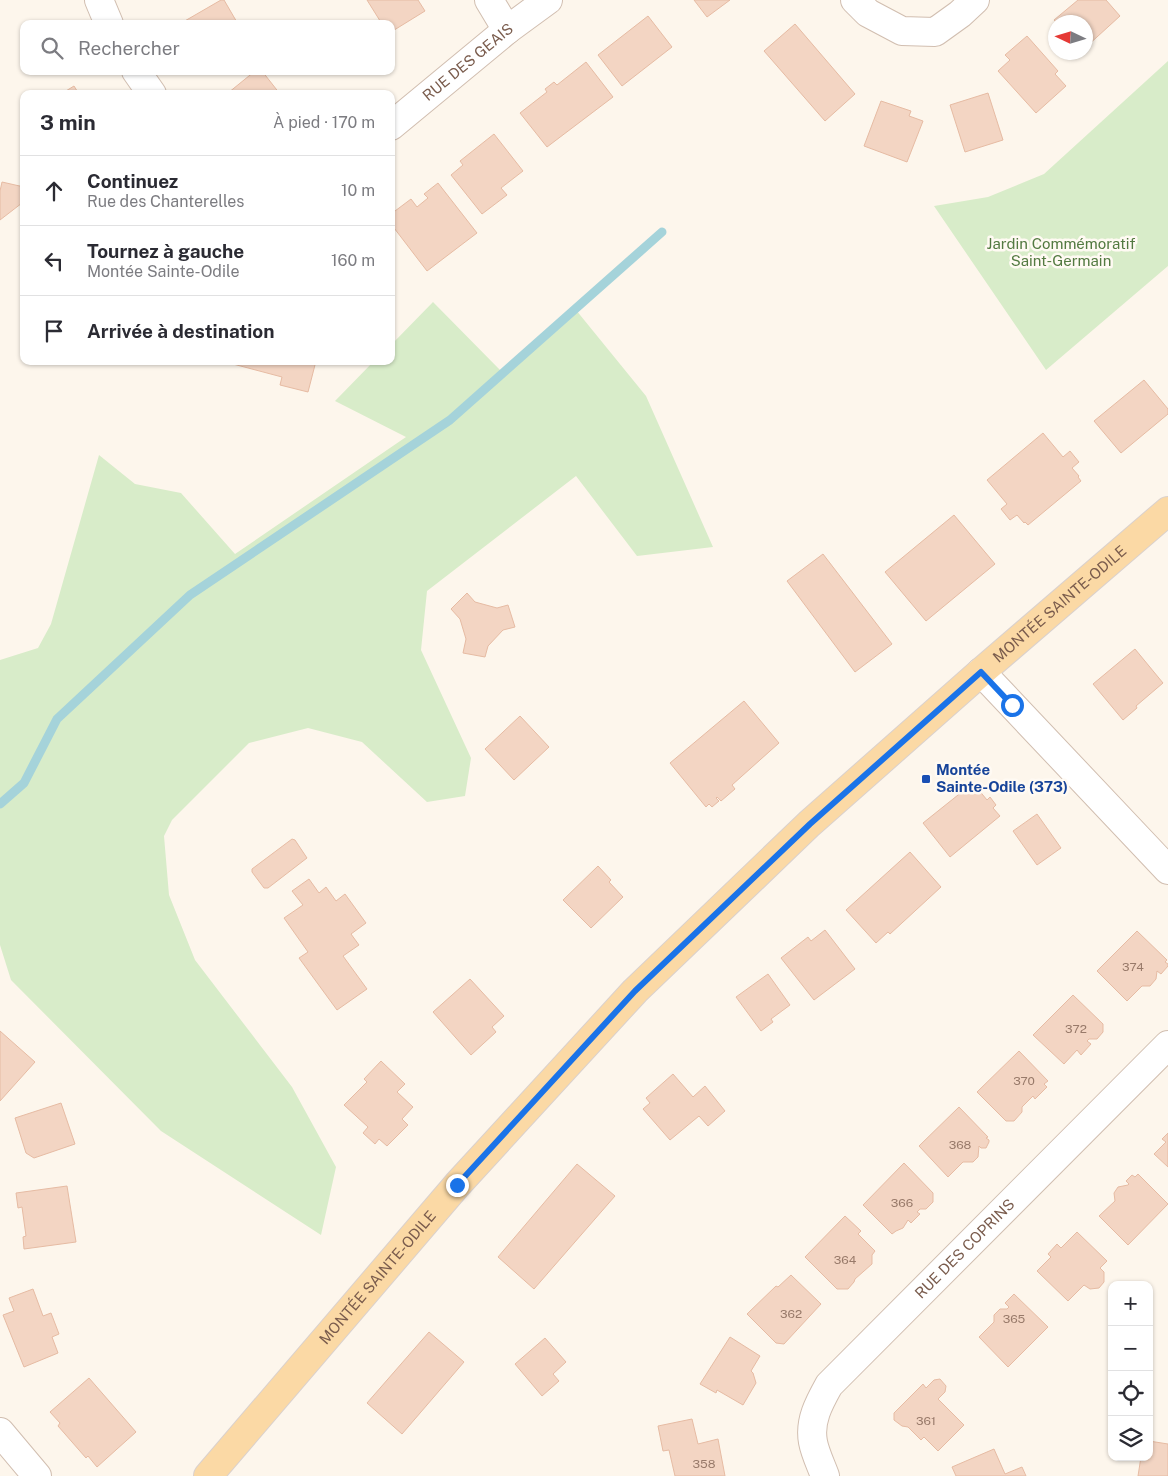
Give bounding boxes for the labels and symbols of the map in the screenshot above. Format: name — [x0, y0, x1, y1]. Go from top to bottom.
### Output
north arrow — [1048, 15, 1093, 60]
street label: RUE DES GEAIS — [419, 20, 516, 104]
park label: Jardin Commémoratif Saint-Germain — [987, 235, 1135, 269]
street label: MONTÉE SAINTE-ODILE — [989, 542, 1130, 666]
route start — [1001, 694, 1024, 717]
place label: Montée Sainte-Odile (373) — [936, 761, 1068, 795]
marker: Montée Sainte-Odile (373) — [920, 773, 932, 785]
house number: 374 — [1122, 960, 1144, 974]
house number: 372 — [1065, 1022, 1087, 1036]
house number: 370 — [1013, 1074, 1035, 1088]
house number: 368 — [949, 1138, 972, 1152]
route end — [446, 1174, 469, 1197]
street label: RUE DES COPRINS — [911, 1195, 1018, 1302]
house number: 366 — [891, 1196, 913, 1210]
street label: MONTÉE SAINTE-ODILE — [316, 1207, 439, 1348]
house number: 364 — [834, 1253, 857, 1267]
house number: 362 — [780, 1307, 802, 1321]
house number: 365 — [1003, 1312, 1026, 1326]
house number: 361 — [916, 1414, 936, 1428]
house number: 358 — [692, 1457, 716, 1471]

